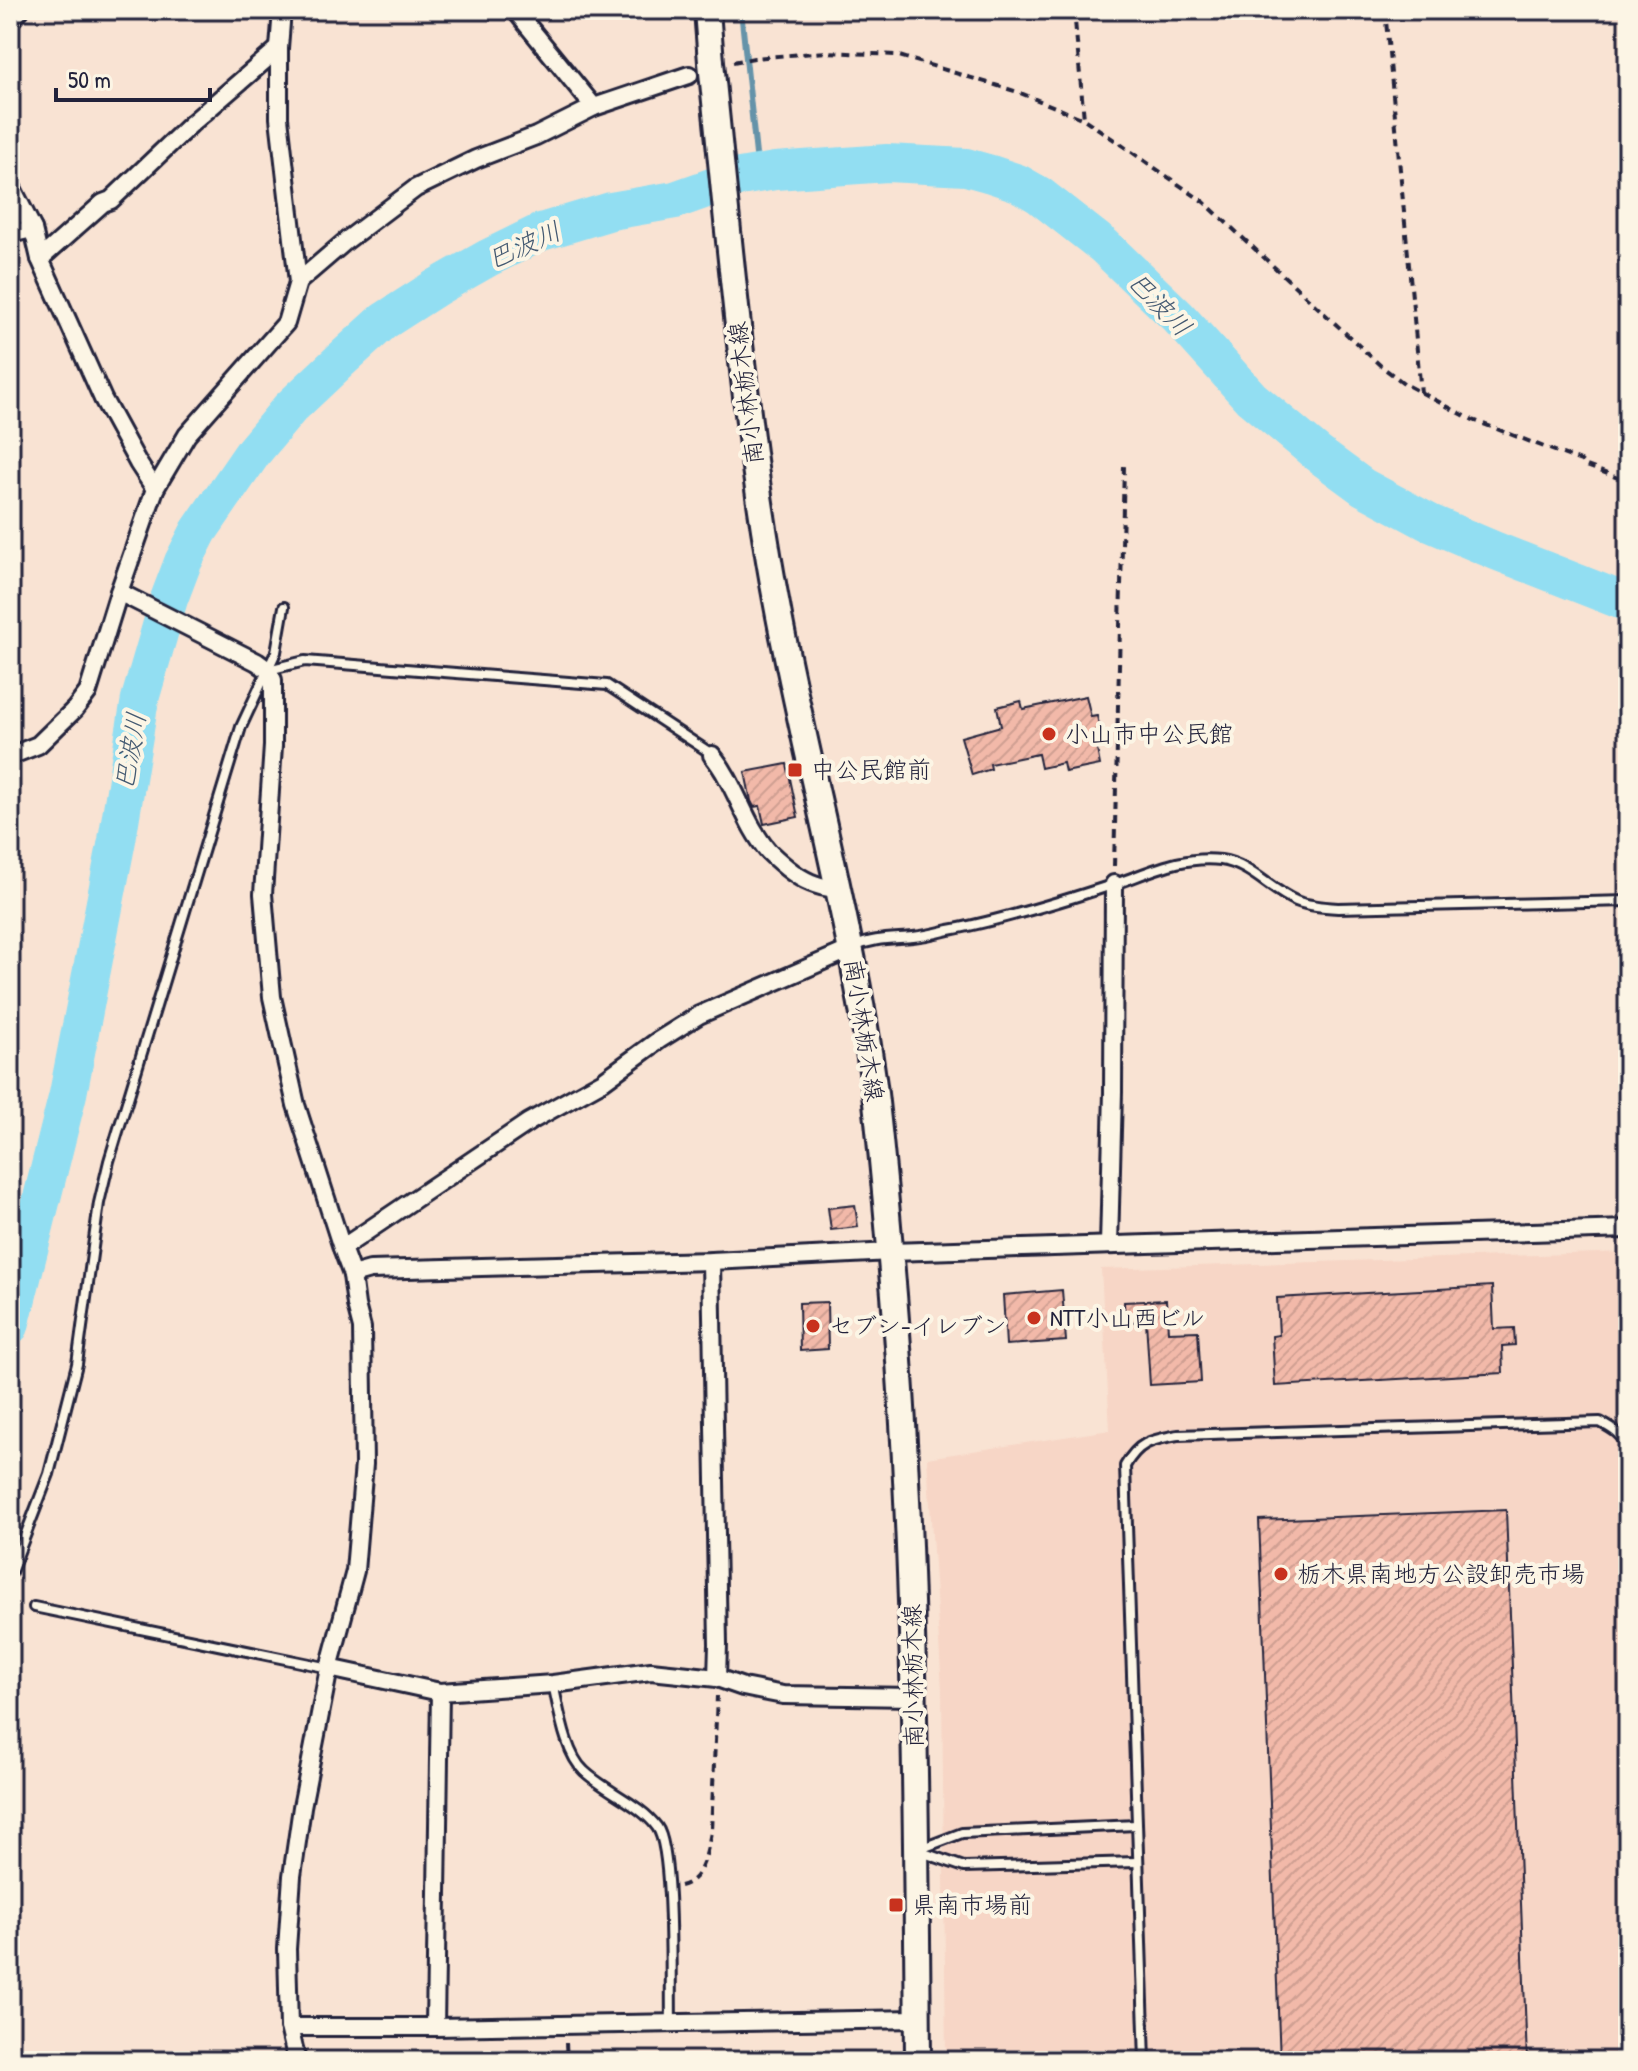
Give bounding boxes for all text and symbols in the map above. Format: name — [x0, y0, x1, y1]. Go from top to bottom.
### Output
scale bar — [56, 52, 210, 102]
text: 50 m — [68, 63, 111, 95]
water label: 巴波川 — [481, 213, 567, 276]
water label: 巴波川 — [1121, 263, 1200, 344]
street label: 南小林栃木線 — [720, 320, 770, 467]
water label: 巴波川 — [105, 709, 154, 792]
place label: 小山市中公民館 — [1065, 717, 1233, 749]
marker: 小山市中公民館 — [1040, 725, 1058, 743]
place label: 中公民館前 — [811, 753, 931, 785]
marker: 中公民館前 — [786, 761, 804, 779]
street label: 南小林栃木線 — [838, 956, 892, 1103]
place label: NTT小山西ビル — [1050, 1301, 1205, 1333]
place label: セブン-イレブン — [829, 1309, 1007, 1341]
marker: NTT小山西ビル — [1025, 1309, 1043, 1327]
marker: セブン-イレブン — [804, 1317, 822, 1335]
place label: 栃木県南地方公設卸売市場 — [1297, 1557, 1585, 1589]
marker: 栃木県南地方公設卸売市場 — [1272, 1565, 1290, 1583]
street label: 南小林栃木線 — [895, 1604, 929, 1748]
place label: 県南市場前 — [912, 1888, 1032, 1920]
marker: 県南市場前 — [887, 1896, 905, 1914]

